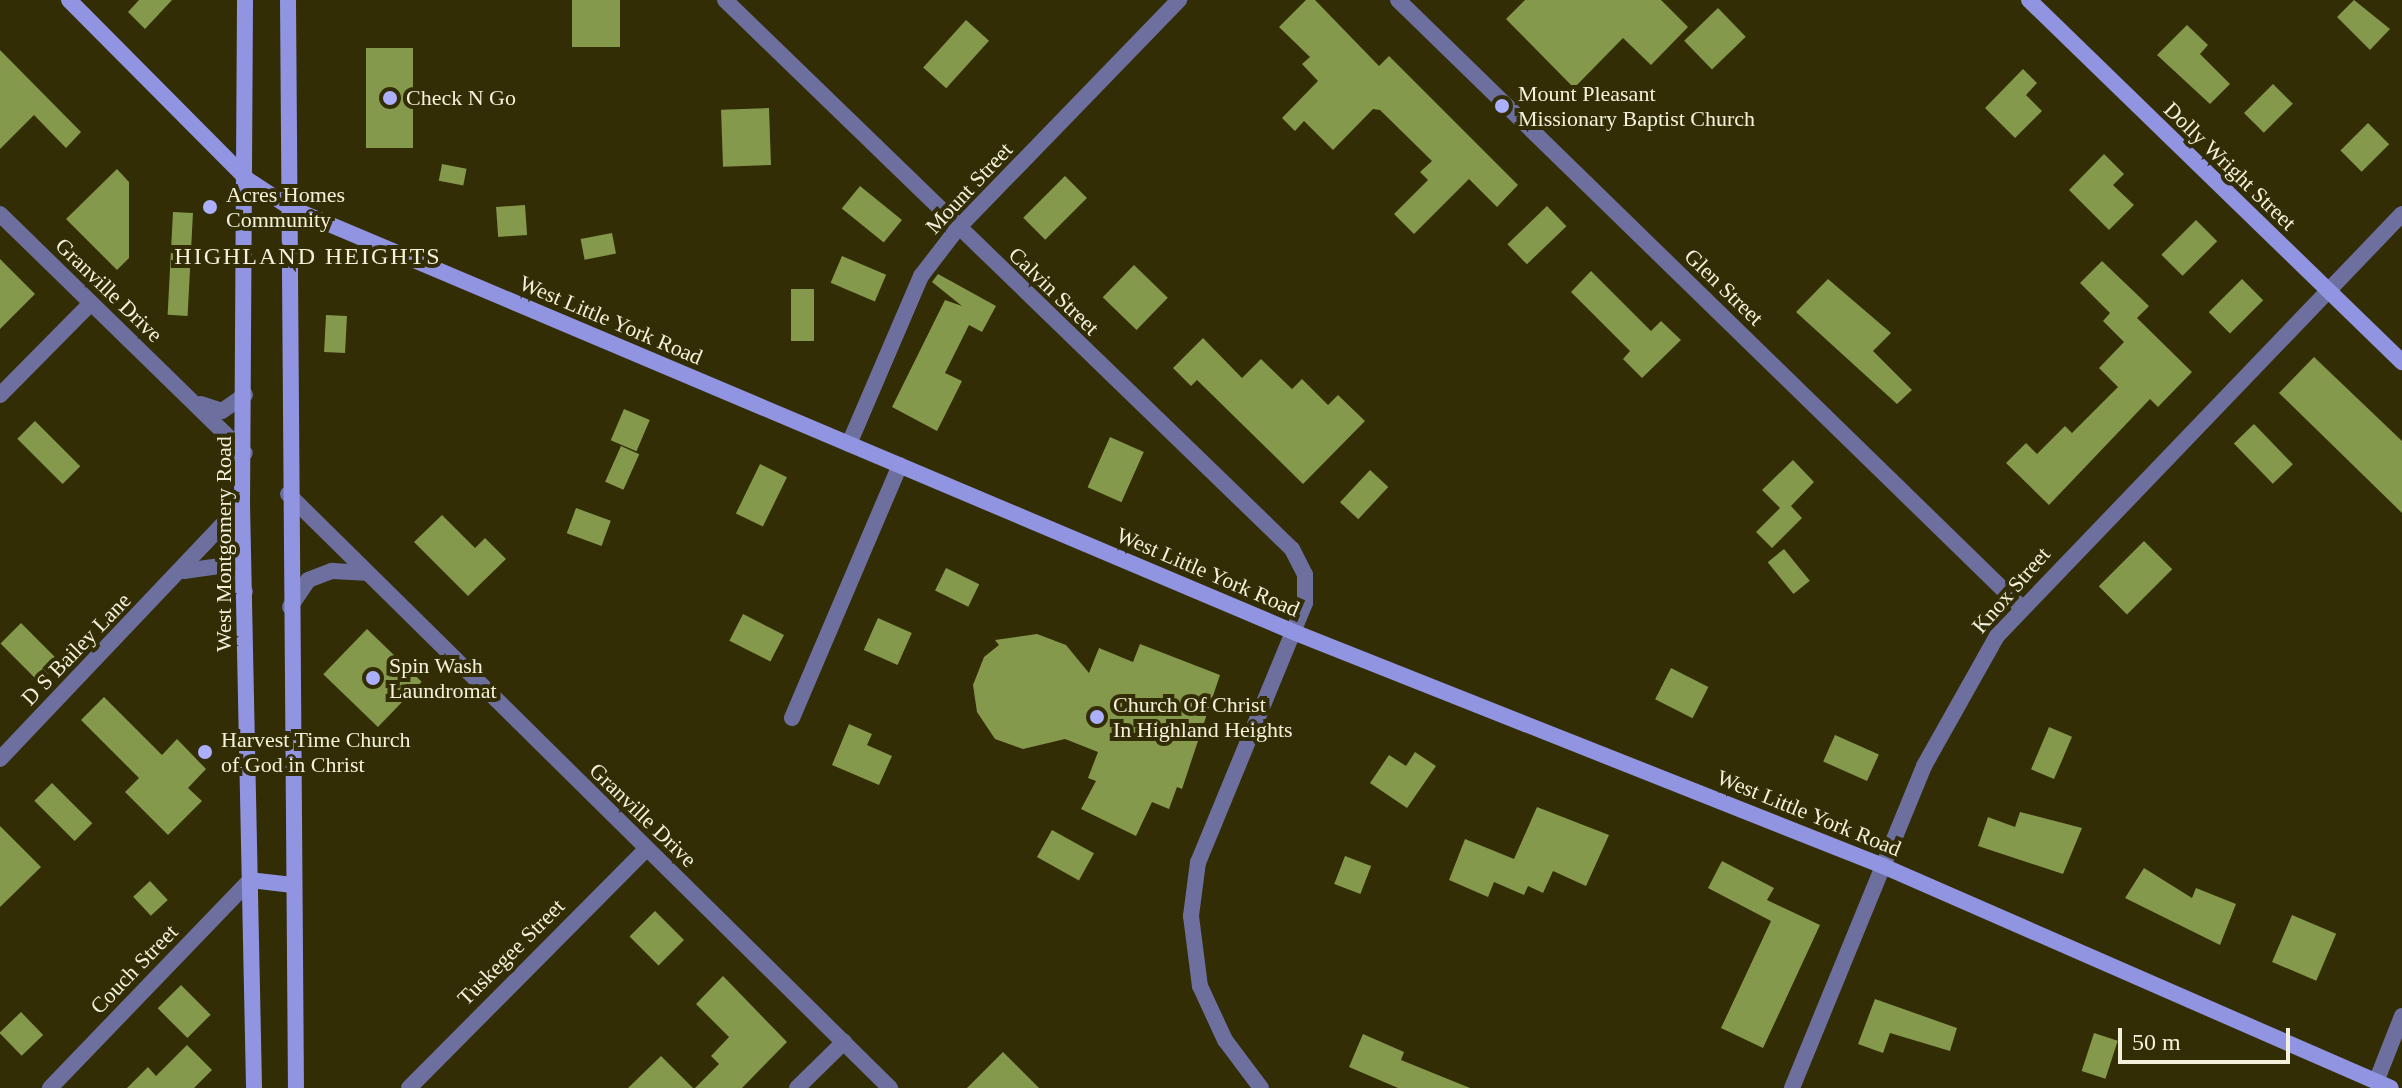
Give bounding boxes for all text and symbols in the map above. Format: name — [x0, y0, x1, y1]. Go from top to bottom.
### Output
place label: Mount Pleasant Missionary Baptist Church — [1518, 80, 1755, 132]
place label: Check N Go — [406, 85, 516, 111]
marker: Check N Go — [381, 89, 399, 107]
street label: Dolly Wright Street — [2158, 96, 2302, 236]
marker: Mount Pleasant Missionary Baptist Church — [1493, 97, 1511, 115]
street label: Mount Street — [920, 137, 1018, 239]
place label: Acres Homes Community — [226, 181, 345, 232]
marker: Acres Homes Community — [201, 198, 219, 216]
street label: Granville Drive — [50, 232, 168, 348]
street label: Calvin Street — [1003, 241, 1105, 341]
district label: HIGHLAND HEIGHTS — [174, 243, 442, 271]
street label: Glen Street — [1679, 243, 1769, 331]
street label: West Little York Road — [515, 269, 707, 371]
street label: West Montgomery Road — [211, 436, 237, 652]
street label: West Little York Road — [1112, 521, 1304, 623]
street label: Knox Street — [1966, 541, 2056, 639]
street label: D S Bailey Lane — [16, 587, 136, 711]
place label: Spin Wash Laundromat — [389, 652, 497, 704]
marker: Spin Wash Laundromat — [364, 669, 382, 687]
place label: Church Of Christ In Highland Heights — [1113, 691, 1293, 742]
marker: Church Of Christ In Highland Heights — [1088, 708, 1106, 726]
place label: Harvest Time Church of God in Christ — [221, 726, 411, 778]
marker: Harvest Time Church of God in Christ — [196, 743, 214, 761]
street label: Granville Drive — [584, 757, 702, 873]
street label: West Little York Road — [1713, 764, 1905, 862]
street label: Tuskegee Street — [452, 893, 570, 1011]
street label: Couch Street — [85, 919, 183, 1019]
scale bar — [2122, 1012, 2294, 1062]
text: 50 m — [2132, 1029, 2181, 1055]

